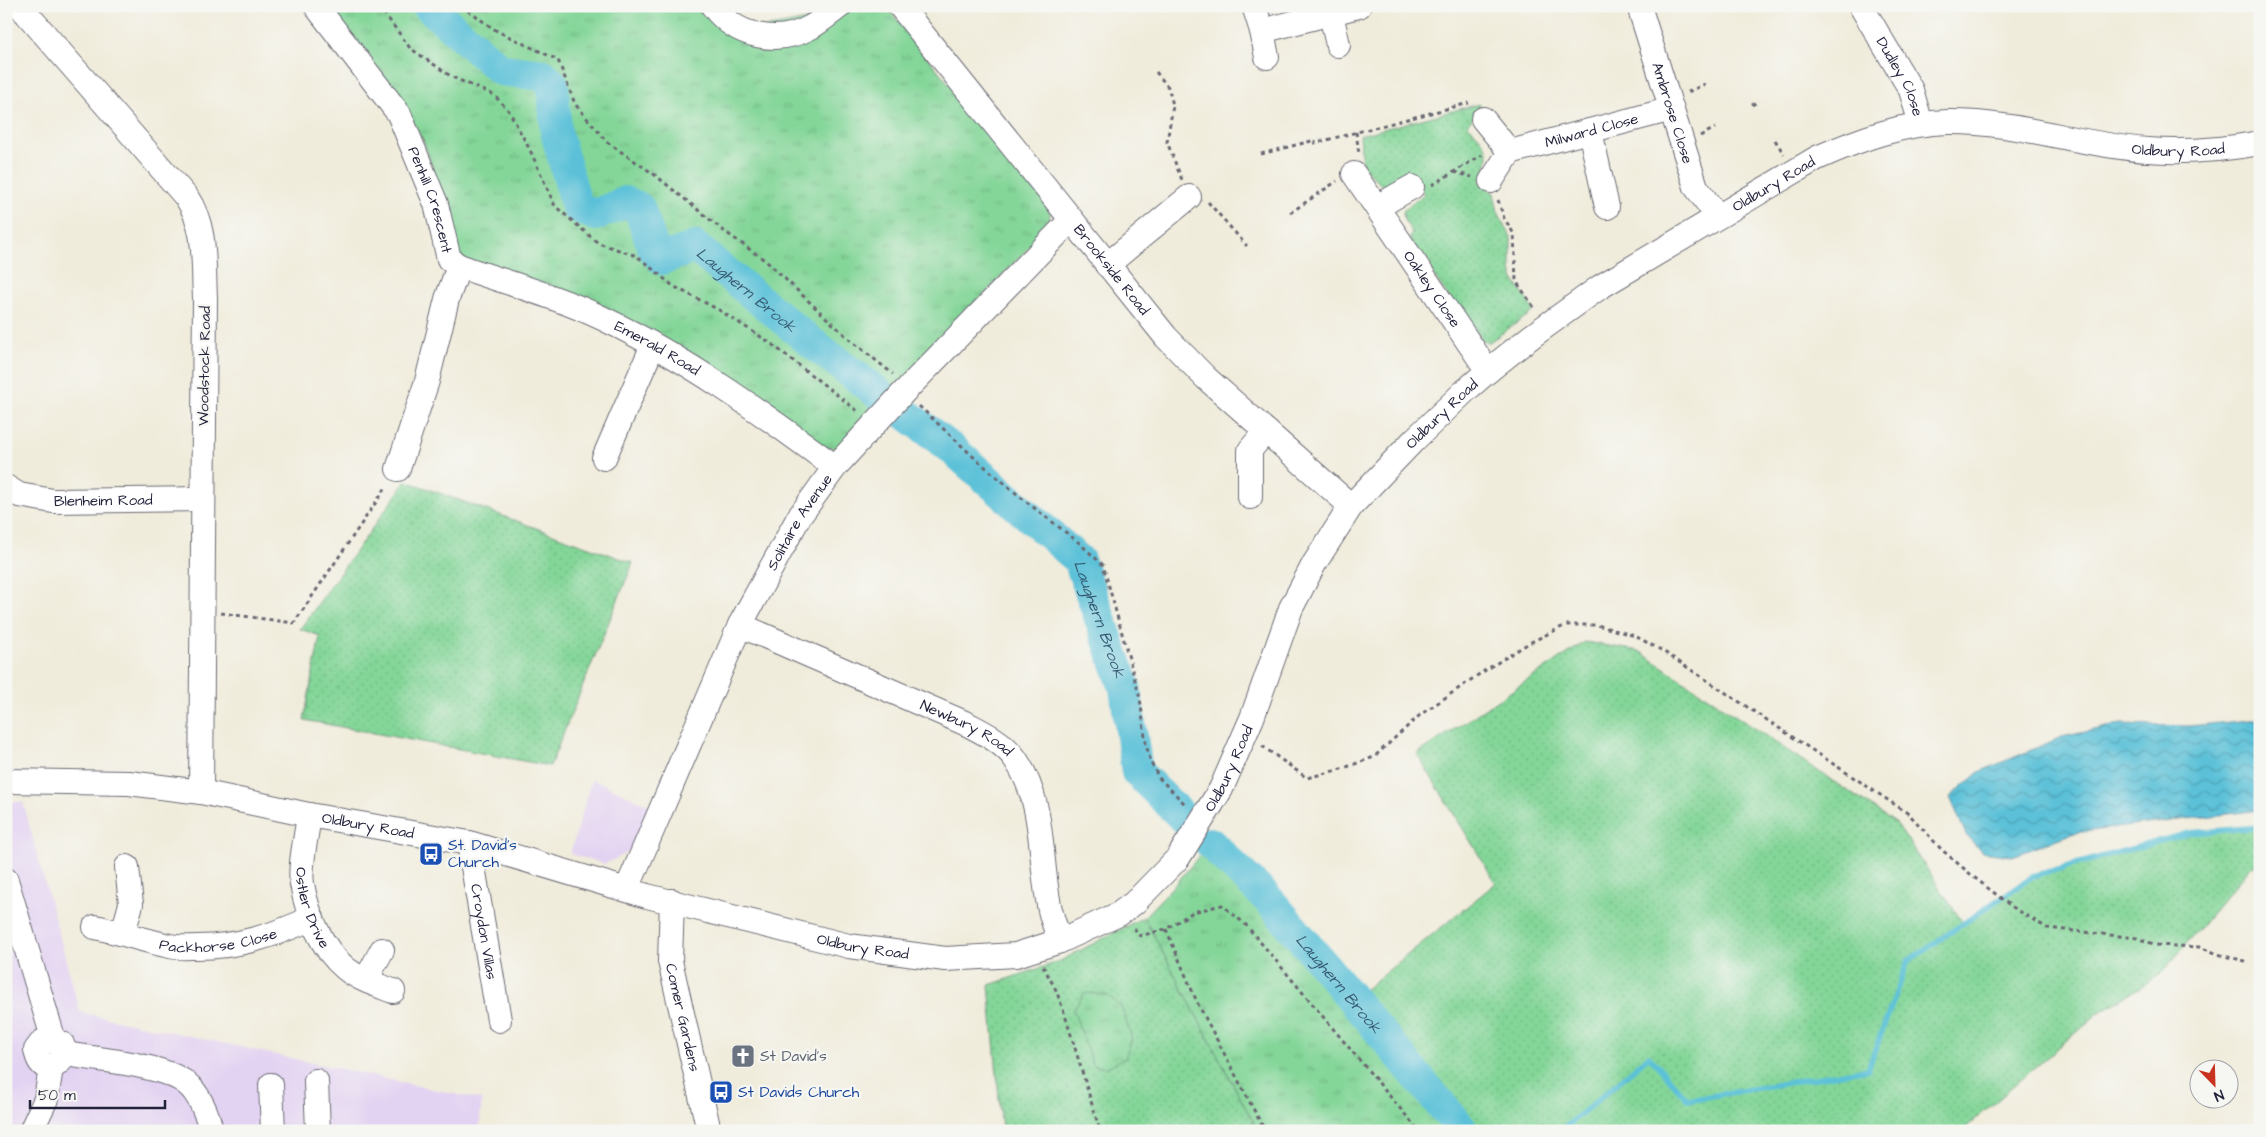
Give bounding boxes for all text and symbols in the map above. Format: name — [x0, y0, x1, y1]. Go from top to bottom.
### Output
street label: Dudley Close — [1871, 33, 1928, 119]
street label: Ambrose Close — [1646, 60, 1698, 166]
street label: Milward Close — [1543, 108, 1641, 153]
street label: Oldbury Road — [2131, 138, 2226, 163]
street label: Penhill Crescent — [403, 144, 457, 255]
street label: Oldbury Road — [1728, 151, 1819, 217]
street label: Brookside Road — [1068, 220, 1155, 320]
water label: Laughern Brook — [692, 243, 802, 339]
street label: Oakley Close — [1398, 247, 1465, 332]
street label: Woodstock Road — [193, 306, 216, 426]
street label: Emerald Road — [611, 316, 704, 381]
street label: Oldbury Road — [1401, 374, 1483, 454]
street label: Solitaire Avenue — [762, 470, 838, 574]
street label: Blenheim Road — [54, 490, 153, 512]
water label: Laughern Brook — [1068, 557, 1131, 682]
street label: Newbury Road — [917, 695, 1018, 761]
street label: Oldbury Road — [1199, 722, 1259, 816]
street label: Oldbury Road — [320, 807, 416, 844]
place label: St. David's Church — [448, 835, 517, 873]
bus stop icon: St. David's Church — [418, 841, 444, 867]
street label: Ostler Drive — [290, 867, 335, 953]
street label: Croydon Villas — [465, 882, 502, 982]
street label: Packhorse Close — [157, 923, 280, 958]
street label: Oldbury Road — [814, 928, 910, 965]
water label: Laughern Brook — [1290, 930, 1387, 1039]
street label: Comer Gardens — [660, 961, 705, 1074]
church icon: St David's — [730, 1043, 756, 1069]
place label: St David's — [760, 1046, 827, 1067]
north arrow — [2188, 1060, 2238, 1110]
scale bar — [30, 1077, 165, 1109]
bus stop icon: St Davids Church — [708, 1079, 734, 1105]
place label: St Davids Church — [738, 1082, 860, 1103]
text: N — [2211, 1084, 2227, 1106]
text: 50 m — [38, 1085, 76, 1106]

